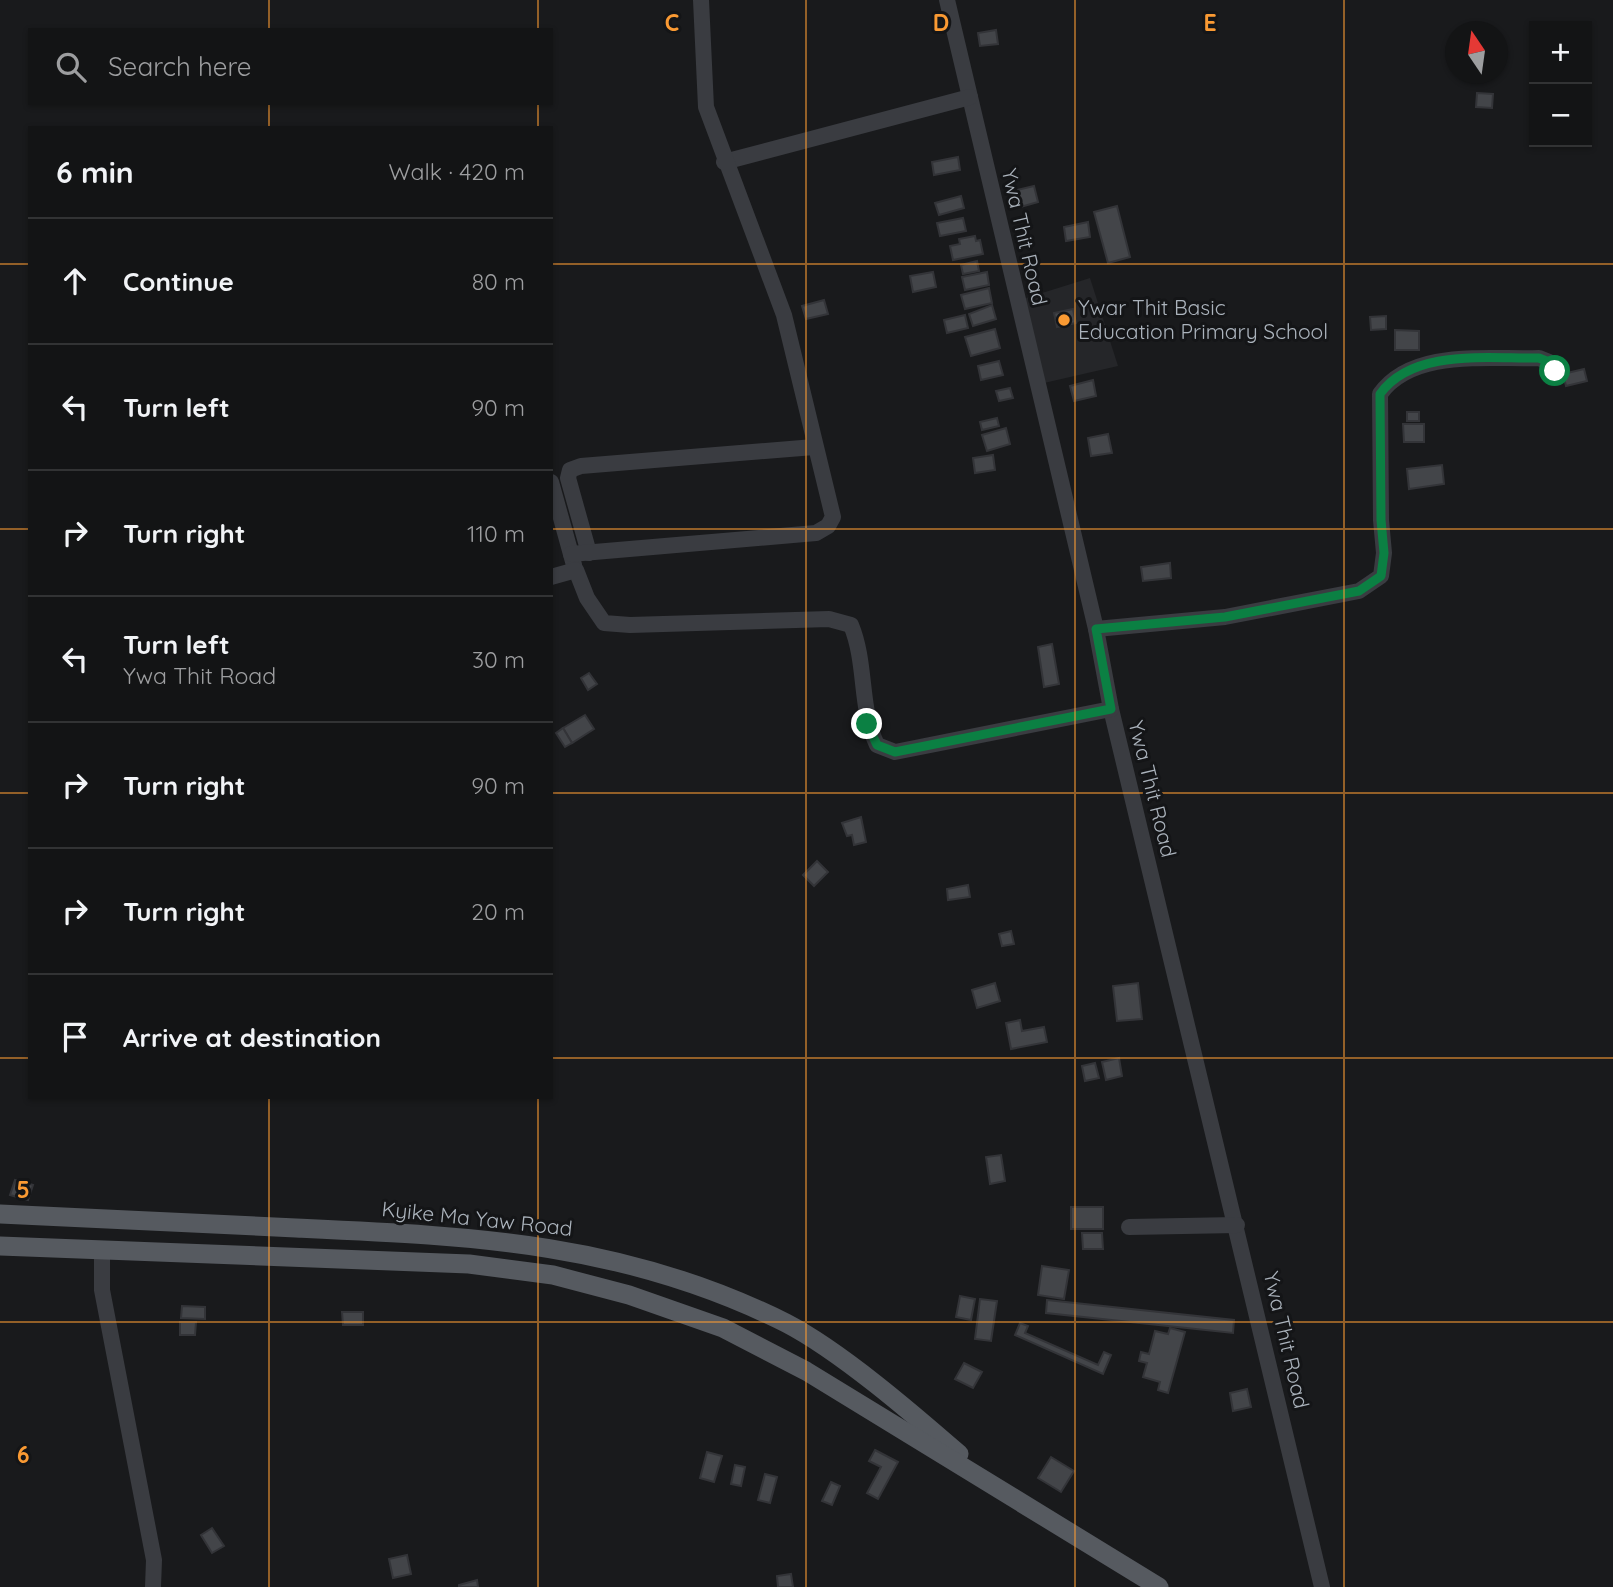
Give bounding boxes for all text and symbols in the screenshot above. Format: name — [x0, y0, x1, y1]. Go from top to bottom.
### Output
text: C — [665, 8, 679, 37]
text: D — [933, 8, 949, 37]
text: E — [1203, 8, 1217, 37]
north arrow — [1445, 21, 1508, 84]
map controls — [1529, 21, 1592, 147]
button: + — [1529, 21, 1592, 84]
search box — [28, 28, 553, 105]
icon: search — [52, 48, 90, 86]
text: Search here — [108, 50, 252, 83]
button: − — [1529, 84, 1592, 147]
text: 6 min — [56, 153, 134, 191]
text: Walk · 420 m — [389, 157, 525, 186]
street label: Ywa Thit Road — [997, 166, 1053, 308]
icon: ahead — [56, 262, 94, 300]
text: Continue — [123, 265, 234, 298]
text: 80 m — [472, 267, 525, 296]
place label: Ywar Thit Basic Education Primary School — [1078, 294, 1328, 344]
marker: Ywar Thit Basic Education Primary School — [1056, 312, 1072, 328]
route start — [1539, 355, 1570, 386]
icon: left — [56, 388, 94, 426]
text: Turn left — [123, 391, 230, 424]
text: 90 m — [471, 393, 525, 422]
icon: right — [56, 514, 94, 552]
text: Turn right — [123, 517, 245, 550]
text: 110 m — [467, 519, 525, 548]
text: Turn left — [123, 628, 230, 661]
icon: left — [56, 640, 94, 678]
text: 30 m — [472, 645, 525, 674]
text: Ywa Thit Road — [123, 661, 276, 690]
route end — [851, 708, 882, 739]
street label: Ywa Thit Road — [1123, 718, 1183, 860]
icon: right — [56, 766, 94, 804]
text: Turn right — [123, 769, 245, 802]
text: 90 m — [471, 771, 525, 800]
icon: right — [56, 892, 94, 930]
text: Turn right — [123, 895, 245, 928]
text: 20 m — [471, 897, 525, 926]
icon: arrive — [56, 1018, 94, 1056]
text: Arrive at destination — [123, 1021, 381, 1054]
text: 5 — [16, 1175, 30, 1204]
street label: Kyike Ma Yaw Road — [380, 1195, 574, 1241]
street label: Ywa Thit Road — [1259, 1269, 1315, 1411]
text: 6 — [17, 1440, 29, 1469]

